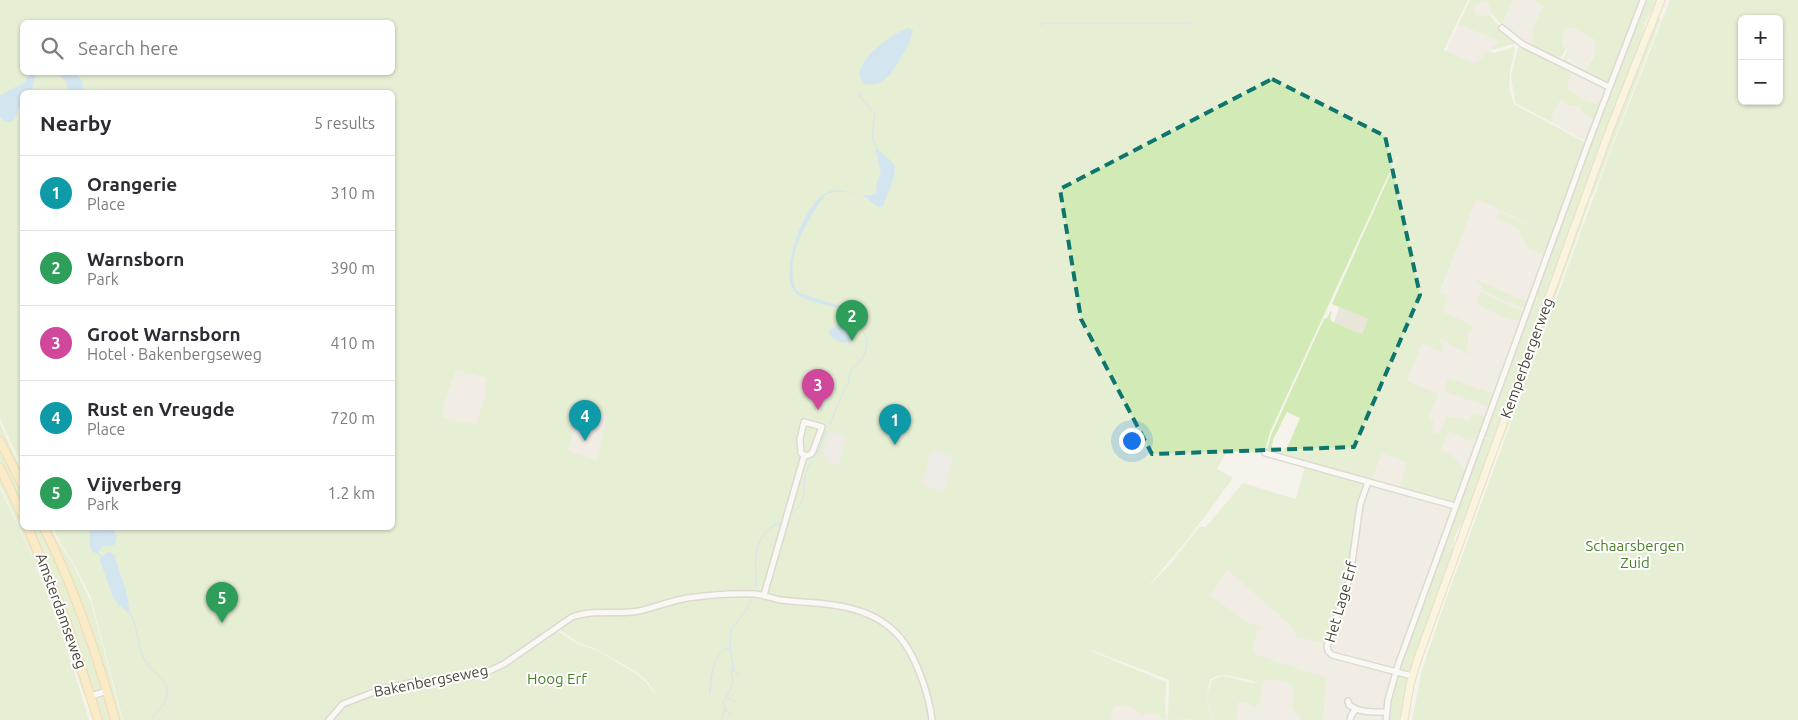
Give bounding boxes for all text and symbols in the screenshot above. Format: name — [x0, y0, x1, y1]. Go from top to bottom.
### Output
map controls — [1738, 15, 1783, 105]
button: + — [1738, 15, 1783, 60]
search box — [20, 20, 395, 75]
icon: search — [38, 34, 66, 62]
text: Search here — [78, 37, 178, 59]
button: − — [1738, 60, 1783, 105]
text: Nearby — [40, 111, 111, 135]
text: 5 results — [314, 114, 375, 132]
text: Orangerie — [87, 173, 177, 195]
text: 1 — [51, 184, 61, 202]
text: 310 m — [330, 184, 375, 202]
text: Place — [87, 195, 125, 213]
text: Warnsborn — [87, 248, 184, 270]
text: 2 — [51, 259, 61, 277]
text: 390 m — [330, 259, 375, 277]
text: Park — [87, 270, 119, 288]
street label: Kemperbergerweg — [1497, 295, 1556, 420]
pin: 2 — [836, 300, 868, 341]
text: Groot Warnsborn — [87, 323, 241, 345]
text: 3 — [51, 334, 61, 352]
text: 410 m — [330, 334, 375, 352]
text: Hotel · Bakenbergseweg — [87, 345, 262, 363]
pin: 3 — [802, 369, 834, 410]
text: Rust en Vreugde — [87, 398, 235, 420]
pin: 4 — [569, 400, 601, 441]
pin: 1 — [879, 404, 911, 445]
text: 4 — [51, 409, 61, 427]
text: 720 m — [330, 409, 375, 427]
text: Place — [87, 420, 125, 438]
your location — [1119, 428, 1145, 454]
text: Vijverberg — [87, 473, 182, 495]
text: 5 — [51, 484, 61, 502]
text: 1.2 km — [327, 484, 375, 502]
text: Park — [87, 495, 119, 513]
park label: Schaarsbergen Zuid — [1585, 537, 1685, 571]
street label: Amsterdamseweg — [33, 551, 90, 671]
street label: Het Lage Erf — [1321, 559, 1360, 644]
pin: 5 — [206, 582, 238, 623]
street label: Bakenbergseweg — [372, 661, 489, 700]
park label: Hoog Erf — [527, 670, 587, 687]

